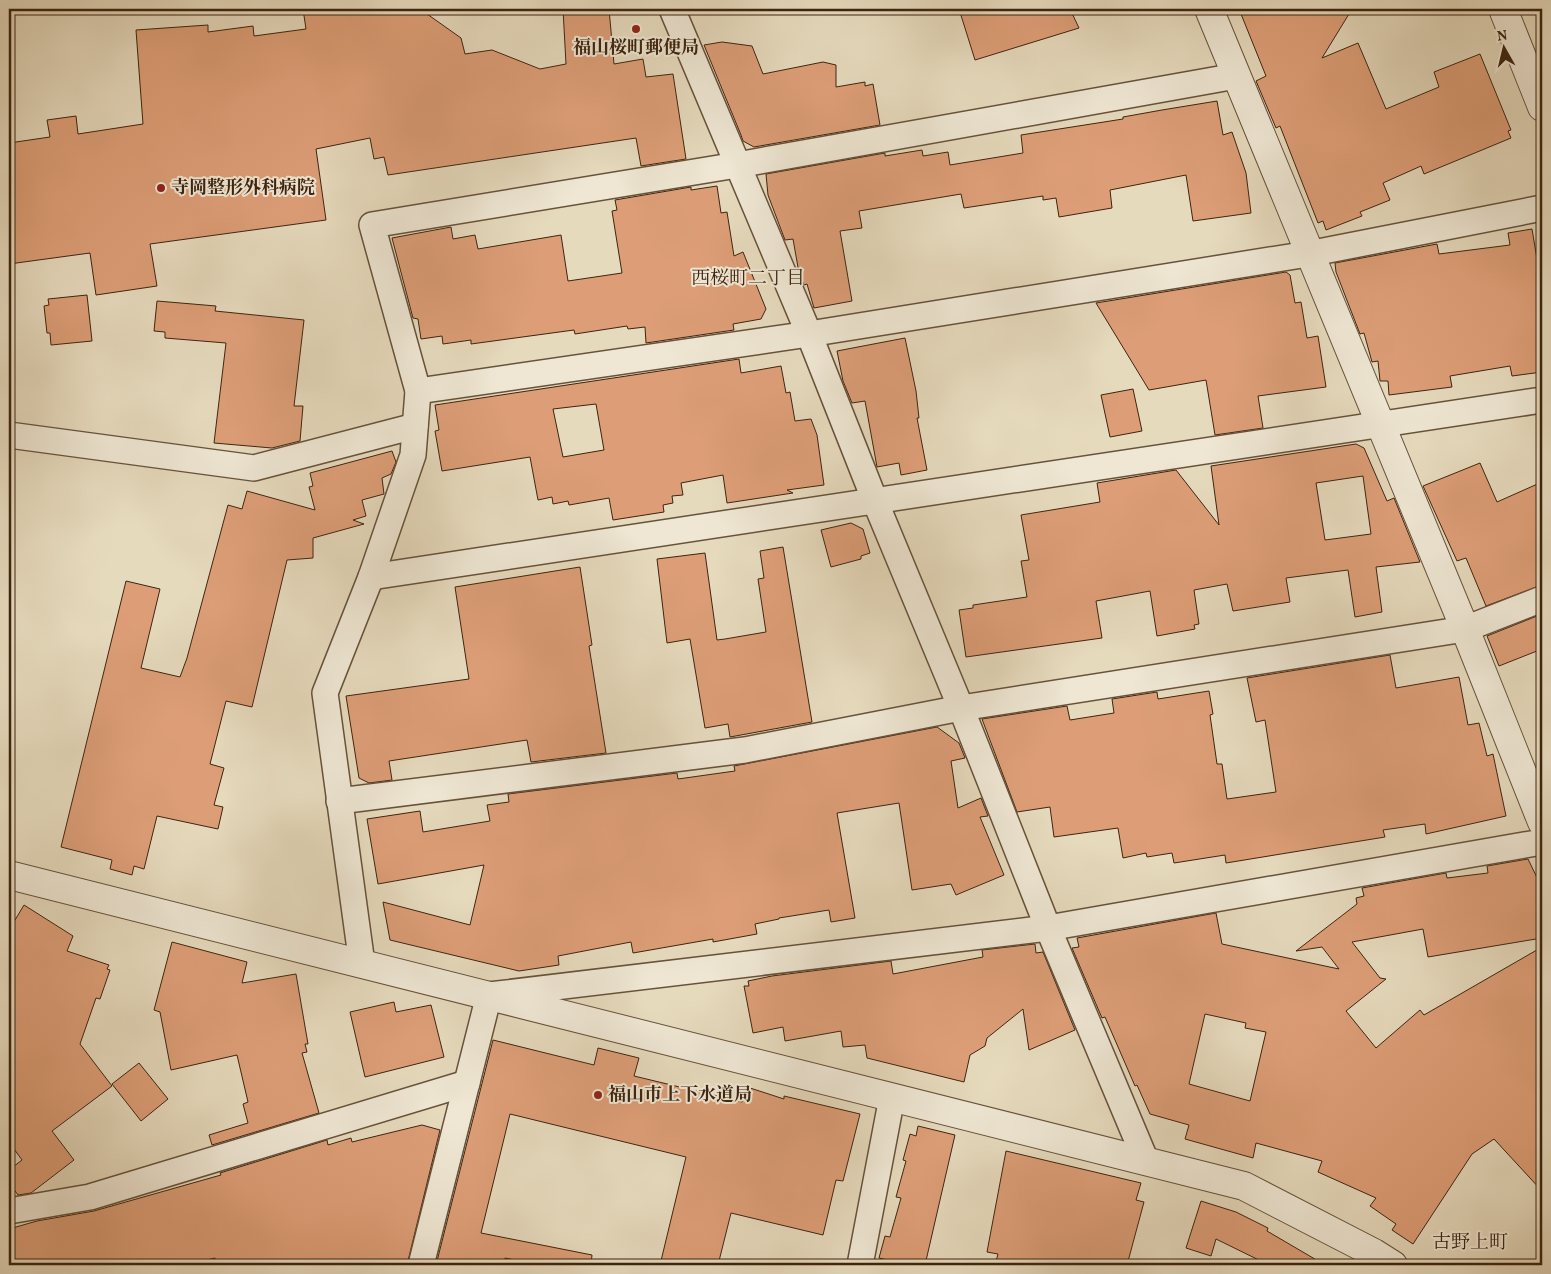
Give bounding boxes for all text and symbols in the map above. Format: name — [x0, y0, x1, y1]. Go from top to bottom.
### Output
north arrow — [1478, 22, 1528, 72]
marker: 福山桜町郵便局 — [630, 23, 642, 35]
text: N — [1496, 26, 1509, 47]
place label: 福山桜町郵便局 — [573, 36, 699, 61]
place label: 寺岡整形外科病院 — [171, 176, 315, 201]
marker: 寺岡整形外科病院 — [155, 182, 167, 194]
district label: 西桜町二丁目 — [691, 266, 805, 292]
place label: 福山市上下水道局 — [608, 1083, 752, 1108]
marker: 福山市上下水道局 — [592, 1089, 604, 1101]
district label: 古野上町 — [1432, 1230, 1508, 1256]

